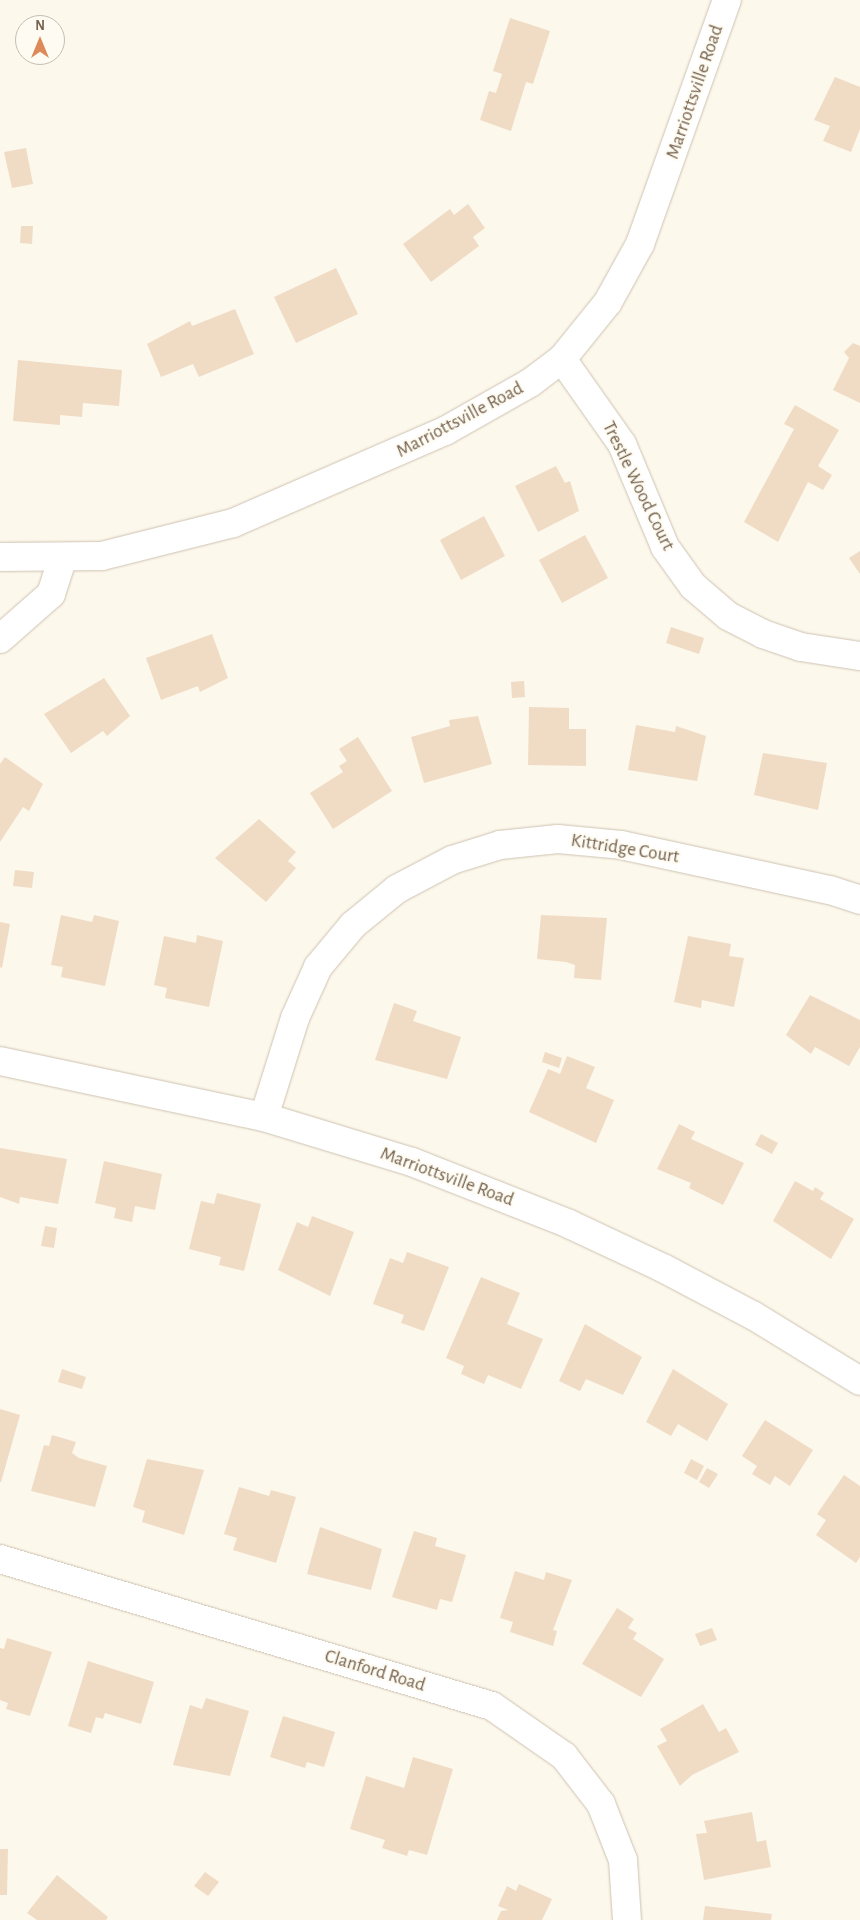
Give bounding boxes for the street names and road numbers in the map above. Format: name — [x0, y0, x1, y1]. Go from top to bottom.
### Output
street label: Marriottsville Road — [661, 22, 729, 162]
street label: Marriottsville Road — [393, 377, 527, 463]
street label: Trestle Wood Court — [597, 418, 679, 554]
street label: Kittridge Court — [569, 829, 681, 869]
street label: Marriottsville Road — [377, 1142, 517, 1212]
street label: Clanford Road — [322, 1645, 428, 1697]

